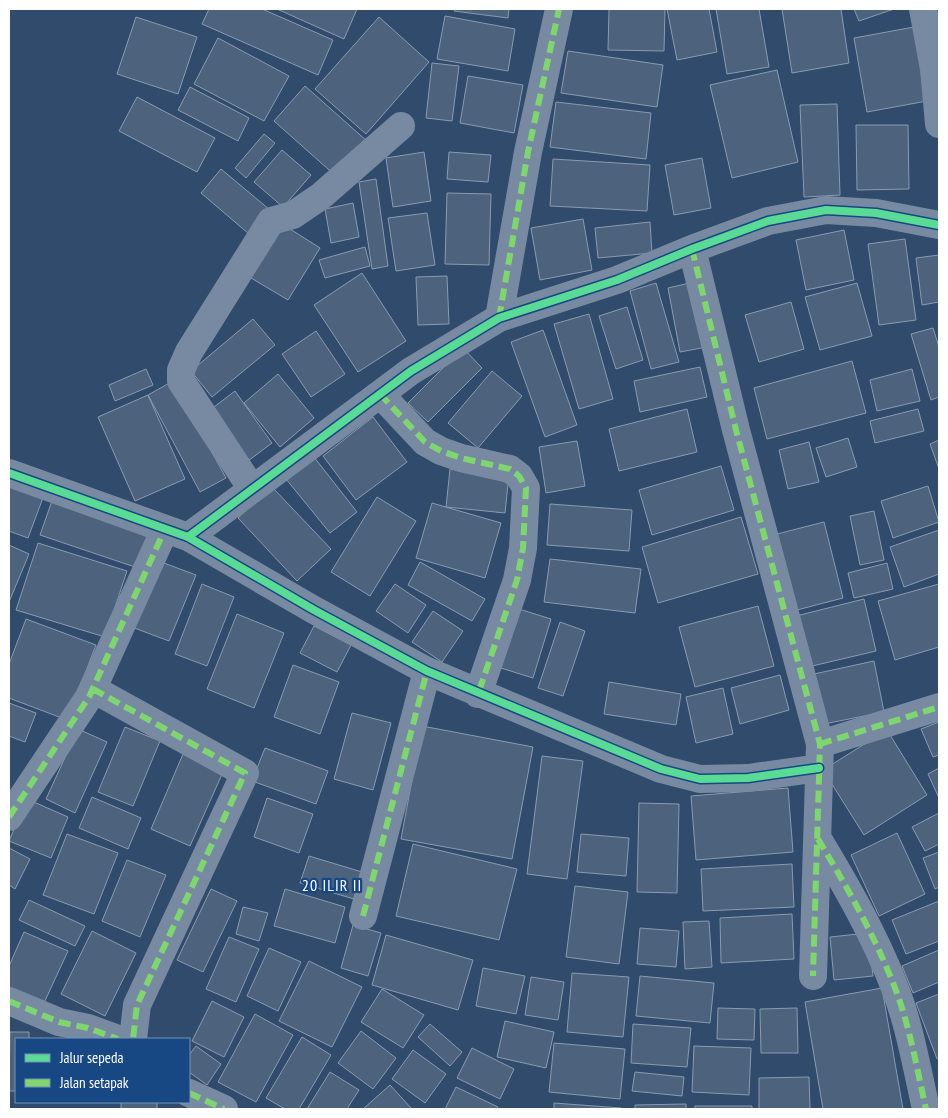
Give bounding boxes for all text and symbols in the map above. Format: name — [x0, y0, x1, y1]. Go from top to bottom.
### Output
district label: 20 ILIR II — [302, 875, 362, 895]
legend — [15, 1038, 190, 1103]
text: Jalur sepeda — [59, 1048, 123, 1067]
text: Jalan setapak — [59, 1073, 129, 1092]

